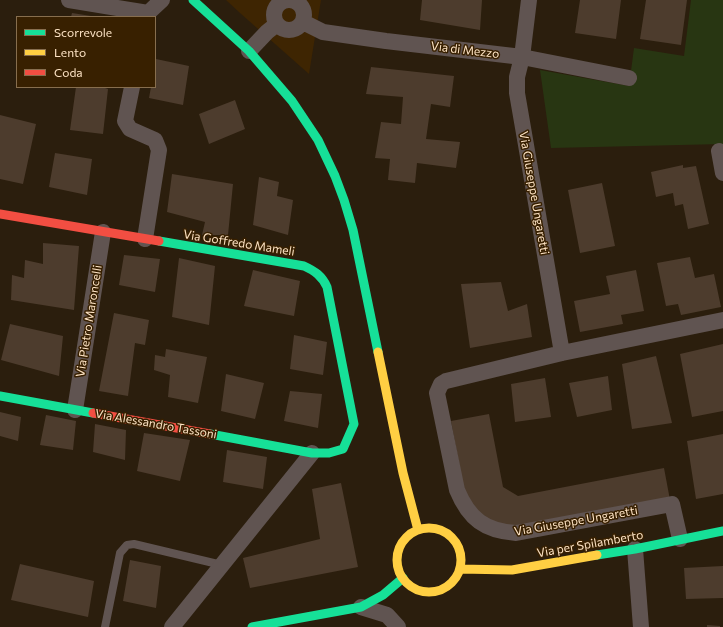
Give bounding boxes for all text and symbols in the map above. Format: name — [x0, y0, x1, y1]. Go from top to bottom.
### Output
legend — [16, 16, 156, 88]
text: Scorrevole — [54, 25, 112, 39]
street label: Via di Mezzo — [430, 39, 500, 61]
text: Lento — [54, 45, 86, 59]
text: Coda — [54, 65, 83, 79]
street label: Via Giuseppe Ungaretti — [516, 130, 552, 256]
street label: Via Goffredo Mameli — [182, 227, 296, 259]
street label: Via Pietro Maroncelli — [73, 264, 105, 378]
street label: Via Alessandro Tassoni — [94, 406, 218, 442]
street label: Via Giuseppe Ungaretti — [513, 503, 639, 539]
street label: Via per Spilamberto — [536, 528, 644, 560]

